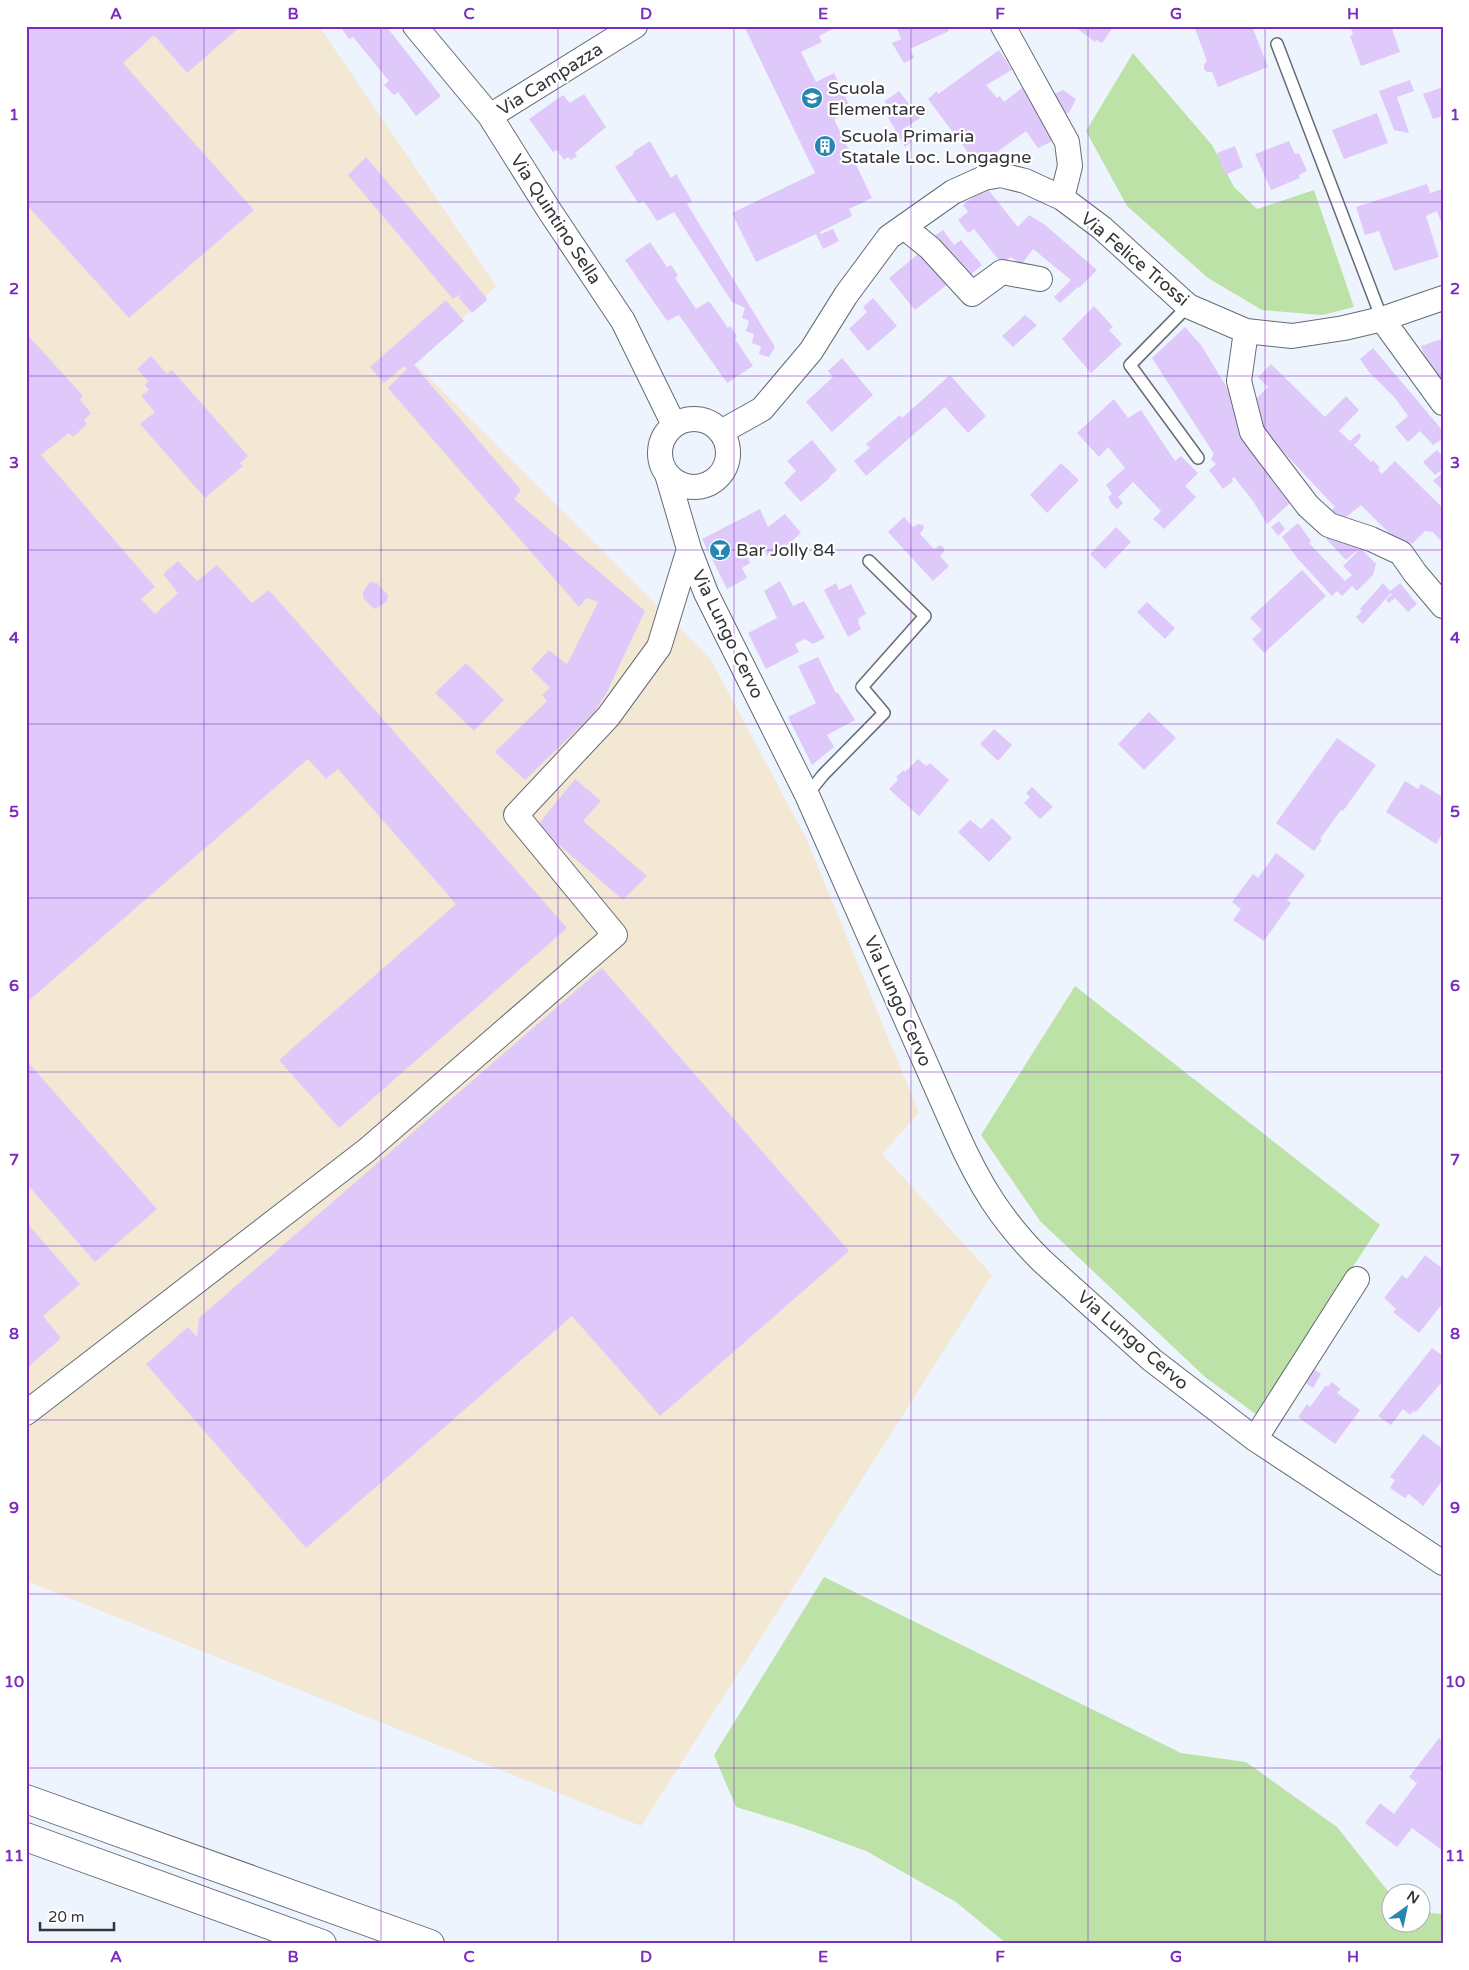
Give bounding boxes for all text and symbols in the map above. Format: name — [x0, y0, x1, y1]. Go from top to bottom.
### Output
text: A — [110, 4, 122, 24]
text: B — [287, 4, 299, 24]
text: C — [463, 4, 475, 24]
text: D — [640, 4, 652, 24]
text: E — [818, 4, 828, 24]
text: F — [995, 4, 1005, 24]
text: G — [1170, 4, 1182, 24]
text: H — [1347, 4, 1359, 24]
street label: Via Campazza — [493, 38, 607, 120]
place label: Scuola Elementare — [828, 77, 925, 120]
school or university icon: Scuola Elementare — [800, 86, 824, 110]
text: 1 — [9, 105, 19, 125]
text: 1 — [1450, 105, 1460, 125]
place label: Scuola Primaria Statale Loc. Longagne — [841, 125, 1031, 168]
building icon: Scuola Primaria Statale Loc. Longagne — [813, 134, 837, 158]
street label: Via Quintino Sella — [506, 150, 606, 288]
street label: Via Felice Trossi — [1076, 207, 1194, 311]
text: 2 — [9, 279, 19, 299]
text: 2 — [1450, 279, 1460, 299]
text: 3 — [9, 453, 19, 473]
text: 3 — [1450, 453, 1460, 473]
bar icon: Bar Jolly 84 — [708, 538, 732, 562]
place label: Bar Jolly 84 — [736, 539, 835, 561]
street label: Via Lungo Cervo — [687, 566, 769, 702]
text: 4 — [9, 628, 19, 648]
text: 4 — [1450, 628, 1460, 648]
text: 5 — [9, 802, 19, 822]
text: 5 — [1450, 802, 1460, 822]
street label: Via Lungo Cervo — [859, 932, 937, 1070]
text: 6 — [9, 976, 19, 996]
text: 6 — [1450, 976, 1460, 996]
text: 7 — [9, 1150, 19, 1170]
text: 7 — [1450, 1150, 1460, 1170]
street label: Via Lungo Cervo — [1073, 1286, 1193, 1394]
text: 8 — [9, 1324, 19, 1344]
text: 8 — [1450, 1324, 1460, 1344]
text: 9 — [9, 1498, 19, 1518]
text: 9 — [1450, 1498, 1460, 1518]
text: 10 — [4, 1672, 24, 1692]
text: 10 — [1445, 1672, 1465, 1692]
text: 11 — [4, 1846, 24, 1866]
text: 11 — [1445, 1846, 1465, 1866]
north arrow — [1382, 1882, 1432, 1932]
text: N — [1403, 1887, 1422, 1908]
scale bar — [40, 1900, 114, 1932]
text: 20 m — [48, 1908, 85, 1926]
text: A — [110, 1947, 122, 1967]
text: B — [287, 1947, 299, 1967]
text: C — [463, 1947, 475, 1967]
text: D — [640, 1947, 652, 1967]
text: E — [818, 1947, 828, 1967]
text: F — [995, 1947, 1005, 1967]
text: G — [1170, 1947, 1182, 1967]
text: H — [1347, 1947, 1359, 1967]

